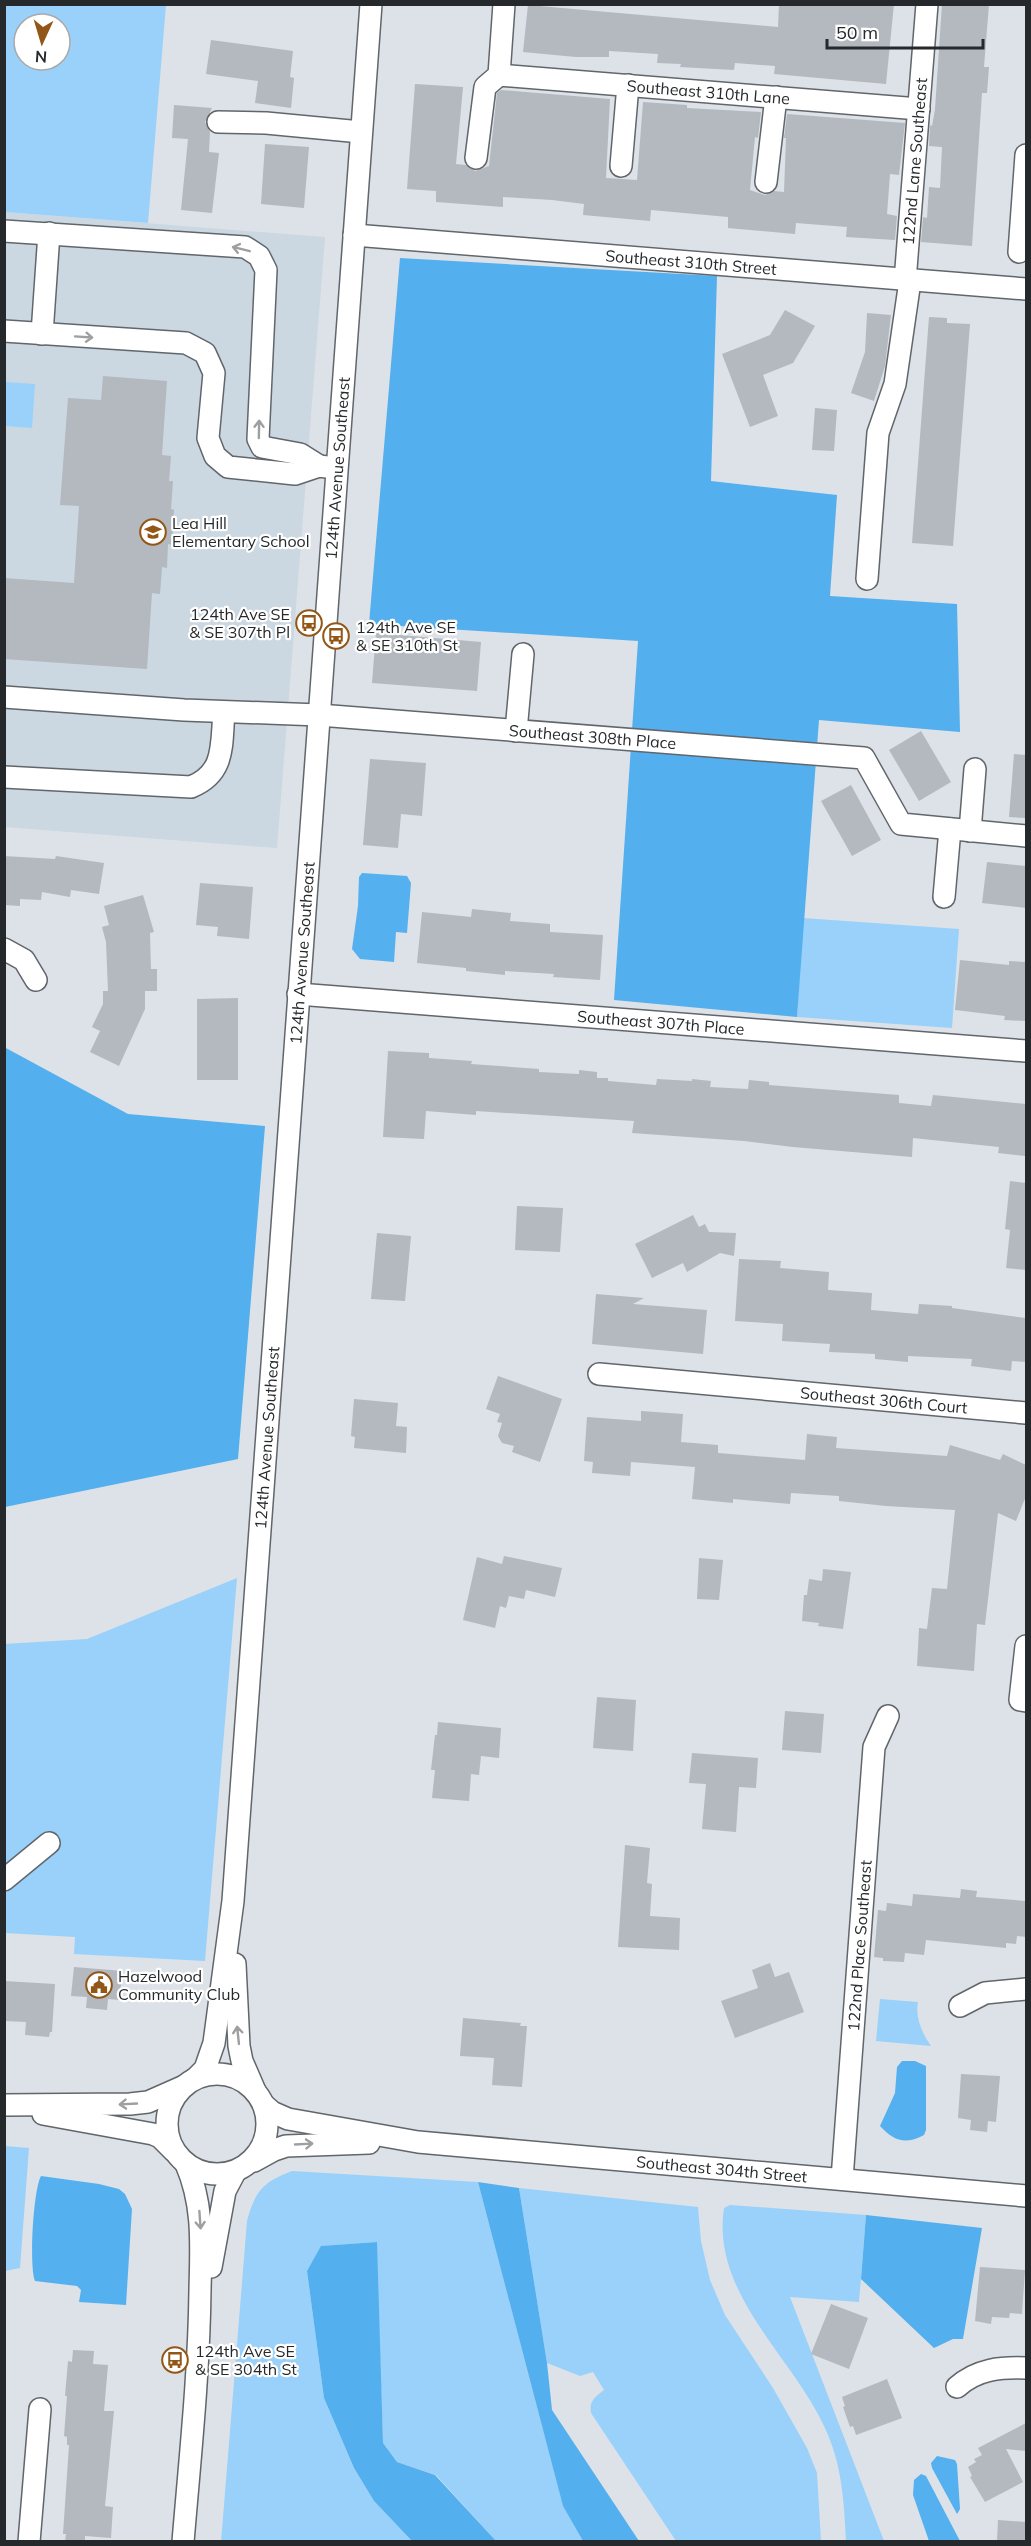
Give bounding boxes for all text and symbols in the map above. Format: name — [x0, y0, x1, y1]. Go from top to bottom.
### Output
north arrow — [12, 12, 72, 72]
scale bar — [827, 12, 983, 50]
text: 50 m — [836, 21, 878, 44]
text: N — [34, 47, 48, 67]
street label: Southeast 310th Lane — [626, 75, 791, 109]
street label: 122nd Lane Southeast — [898, 77, 931, 246]
one-way arrow — [232, 242, 251, 254]
street label: Southeast 310th Street — [605, 245, 778, 279]
one-way arrow — [73, 331, 93, 342]
street label: 124th Avenue Southeast — [321, 376, 354, 560]
one-way arrow — [253, 420, 264, 440]
place label: Lea Hill Elementary School — [172, 513, 310, 551]
school or university icon: Lea Hill Elementary School — [138, 517, 168, 547]
place label: 124th Ave SE & SE 307th Pl — [189, 604, 290, 642]
bus stop icon: 124th Ave SE & SE 307th Pl — [294, 608, 324, 638]
place label: 124th Ave SE & SE 310th St — [356, 617, 458, 655]
bus stop icon: 124th Ave SE & SE 310th St — [321, 621, 351, 651]
street label: Southeast 308th Place — [508, 720, 677, 753]
street label: 124th Avenue Southeast — [285, 861, 319, 1045]
street label: Southeast 307th Place — [577, 1006, 745, 1039]
street label: 124th Avenue Southeast — [250, 1345, 283, 1530]
street label: Southeast 306th Court — [799, 1382, 969, 1418]
street label: 122nd Place Southeast — [843, 1859, 876, 2032]
place label: Hazelwood Community Club — [118, 1966, 240, 2004]
public building icon: Hazelwood Community Club — [84, 1970, 114, 2000]
one-way arrow — [232, 2026, 243, 2046]
one-way arrow — [118, 2098, 138, 2109]
one-way arrow — [294, 2139, 314, 2150]
street label: Southeast 304th Street — [635, 2151, 808, 2187]
one-way arrow — [195, 2209, 206, 2229]
place label: 124th Ave SE & SE 304th St — [195, 2341, 297, 2379]
bus stop icon: 124th Ave SE & SE 304th St — [160, 2345, 190, 2375]

